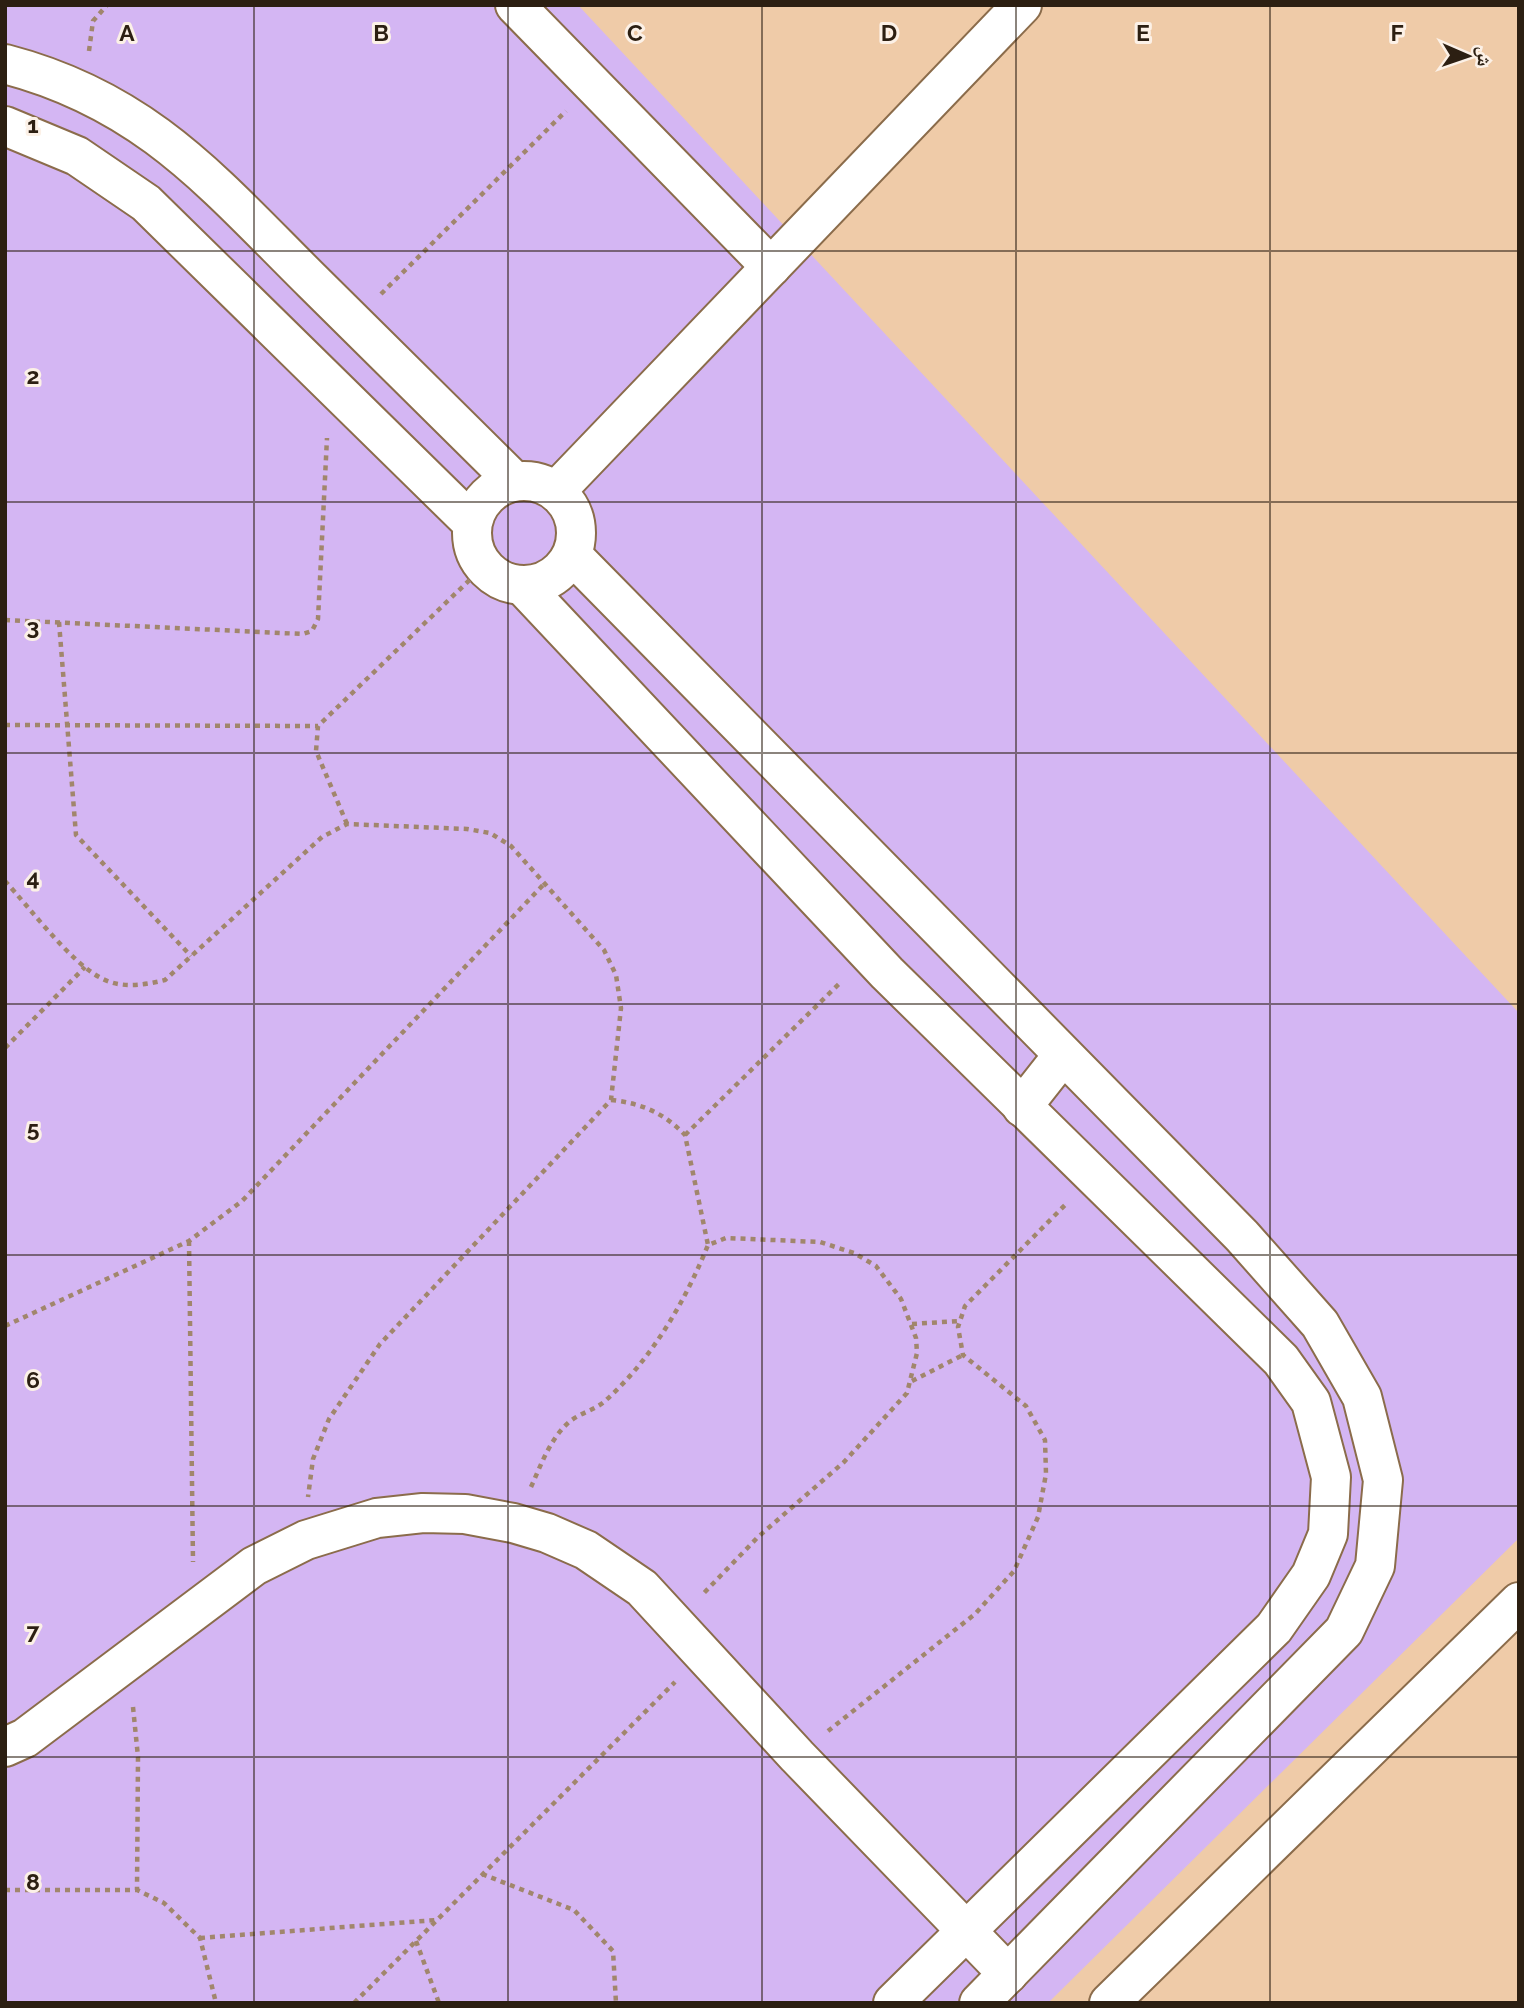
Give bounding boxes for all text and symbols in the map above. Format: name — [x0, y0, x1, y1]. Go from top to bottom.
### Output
text: A — [119, 19, 135, 46]
text: B — [373, 19, 389, 46]
text: C — [627, 19, 643, 46]
text: D — [881, 19, 897, 46]
text: E — [1136, 19, 1150, 46]
text: F — [1390, 19, 1404, 46]
north arrow — [1433, 21, 1503, 91]
text: ش — [1473, 46, 1496, 67]
text: 1 — [27, 111, 39, 138]
text: 2 — [27, 362, 39, 389]
text: 3 — [27, 613, 39, 640]
text: 4 — [26, 864, 40, 891]
text: 5 — [27, 1115, 40, 1142]
text: 6 — [26, 1366, 40, 1393]
text: 7 — [27, 1617, 40, 1644]
text: 8 — [26, 1868, 40, 1895]

